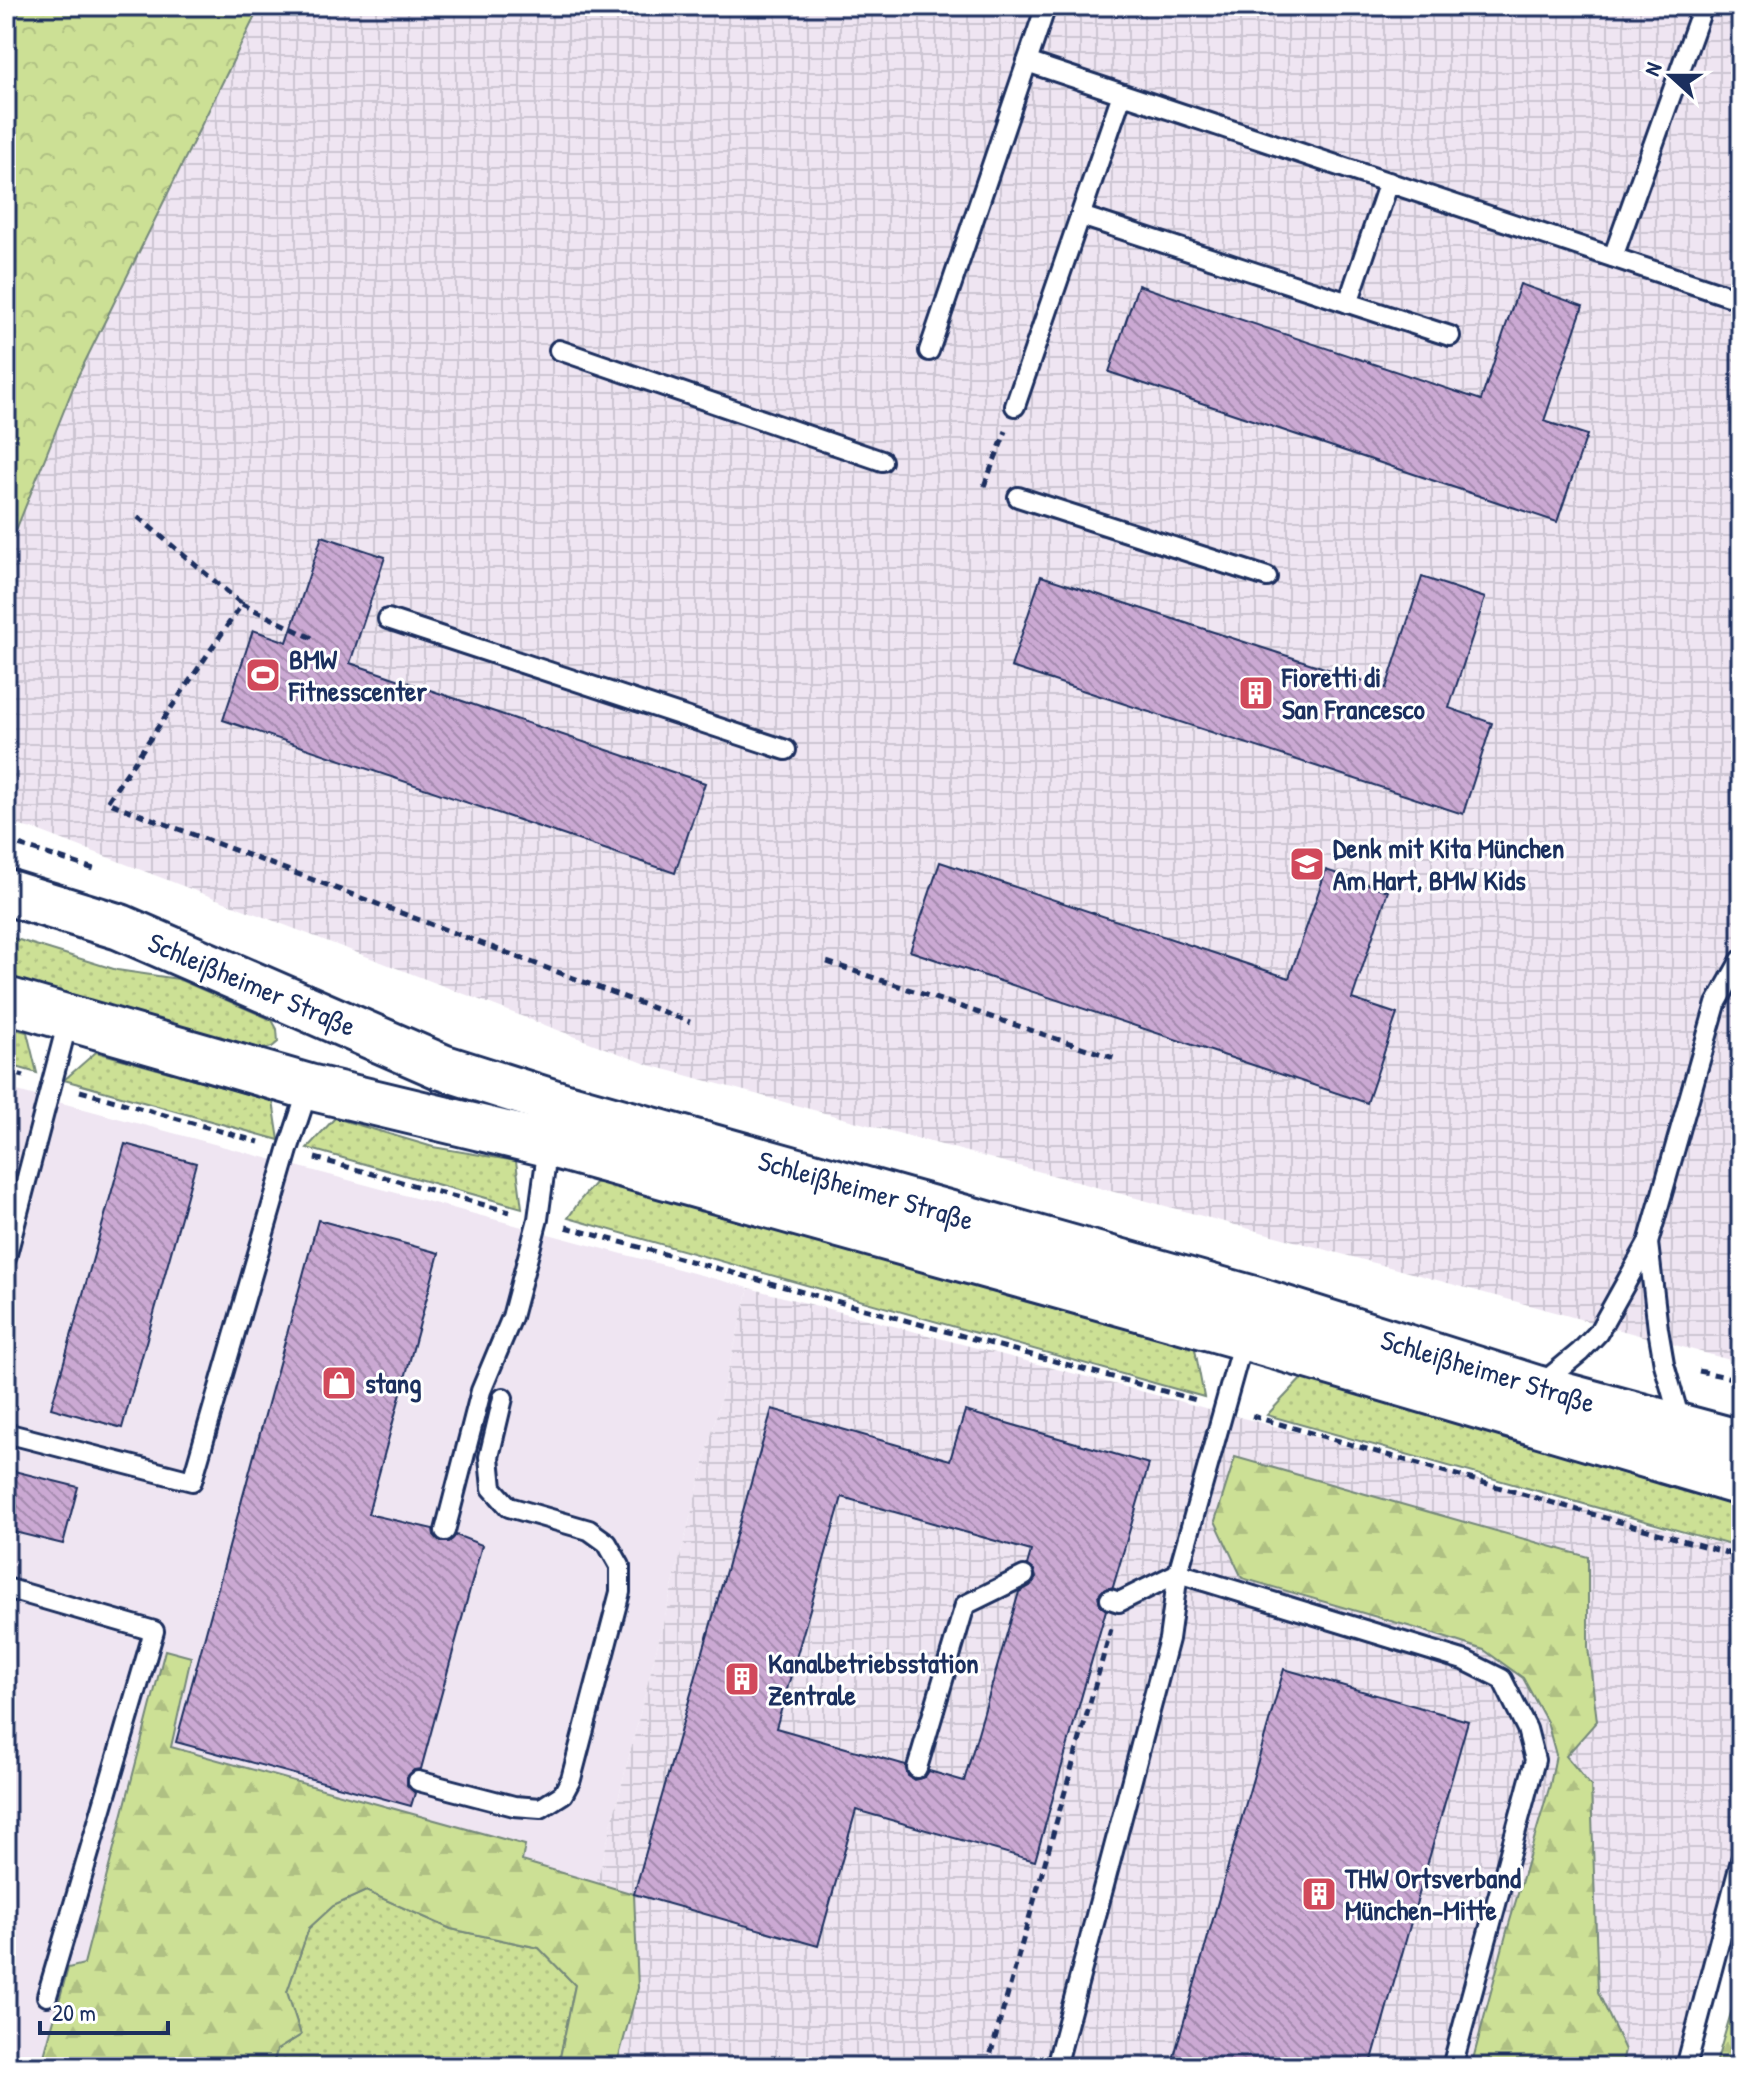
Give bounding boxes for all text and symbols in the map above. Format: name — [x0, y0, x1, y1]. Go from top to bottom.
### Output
north arrow — [1631, 36, 1711, 116]
text: N — [1636, 58, 1669, 80]
place label: BMW Fitnesscenter — [288, 640, 427, 710]
sports icon: BMW Fitnesscenter — [244, 656, 282, 694]
place label: Fioretti di San Francesco — [1281, 658, 1425, 728]
building icon: Fioretti di San Francesco — [1237, 674, 1275, 712]
place label: Denk mit Kita München Am Hart, BMW Kids — [1333, 829, 1564, 899]
school or university icon: Denk mit Kita München Am Hart, BMW Kids — [1288, 845, 1326, 883]
street label: Schleißheimer Straße — [142, 923, 362, 1045]
street label: Schleißheimer Straße — [754, 1141, 978, 1239]
street label: Schleißheimer Straße — [1376, 1320, 1600, 1422]
shop icon: stang — [320, 1364, 358, 1402]
place label: stang — [365, 1364, 422, 1403]
place label: Kanalbetriebsstation Zentrale — [768, 1644, 979, 1714]
building icon: Kanalbetriebsstation Zentrale — [723, 1660, 761, 1698]
place label: THW Ortsverband München-Mitte — [1344, 1859, 1521, 1929]
building icon: THW Ortsverband München-Mitte — [1300, 1875, 1338, 1913]
scale bar — [40, 1985, 168, 2035]
text: 20 m — [52, 1996, 96, 2028]

